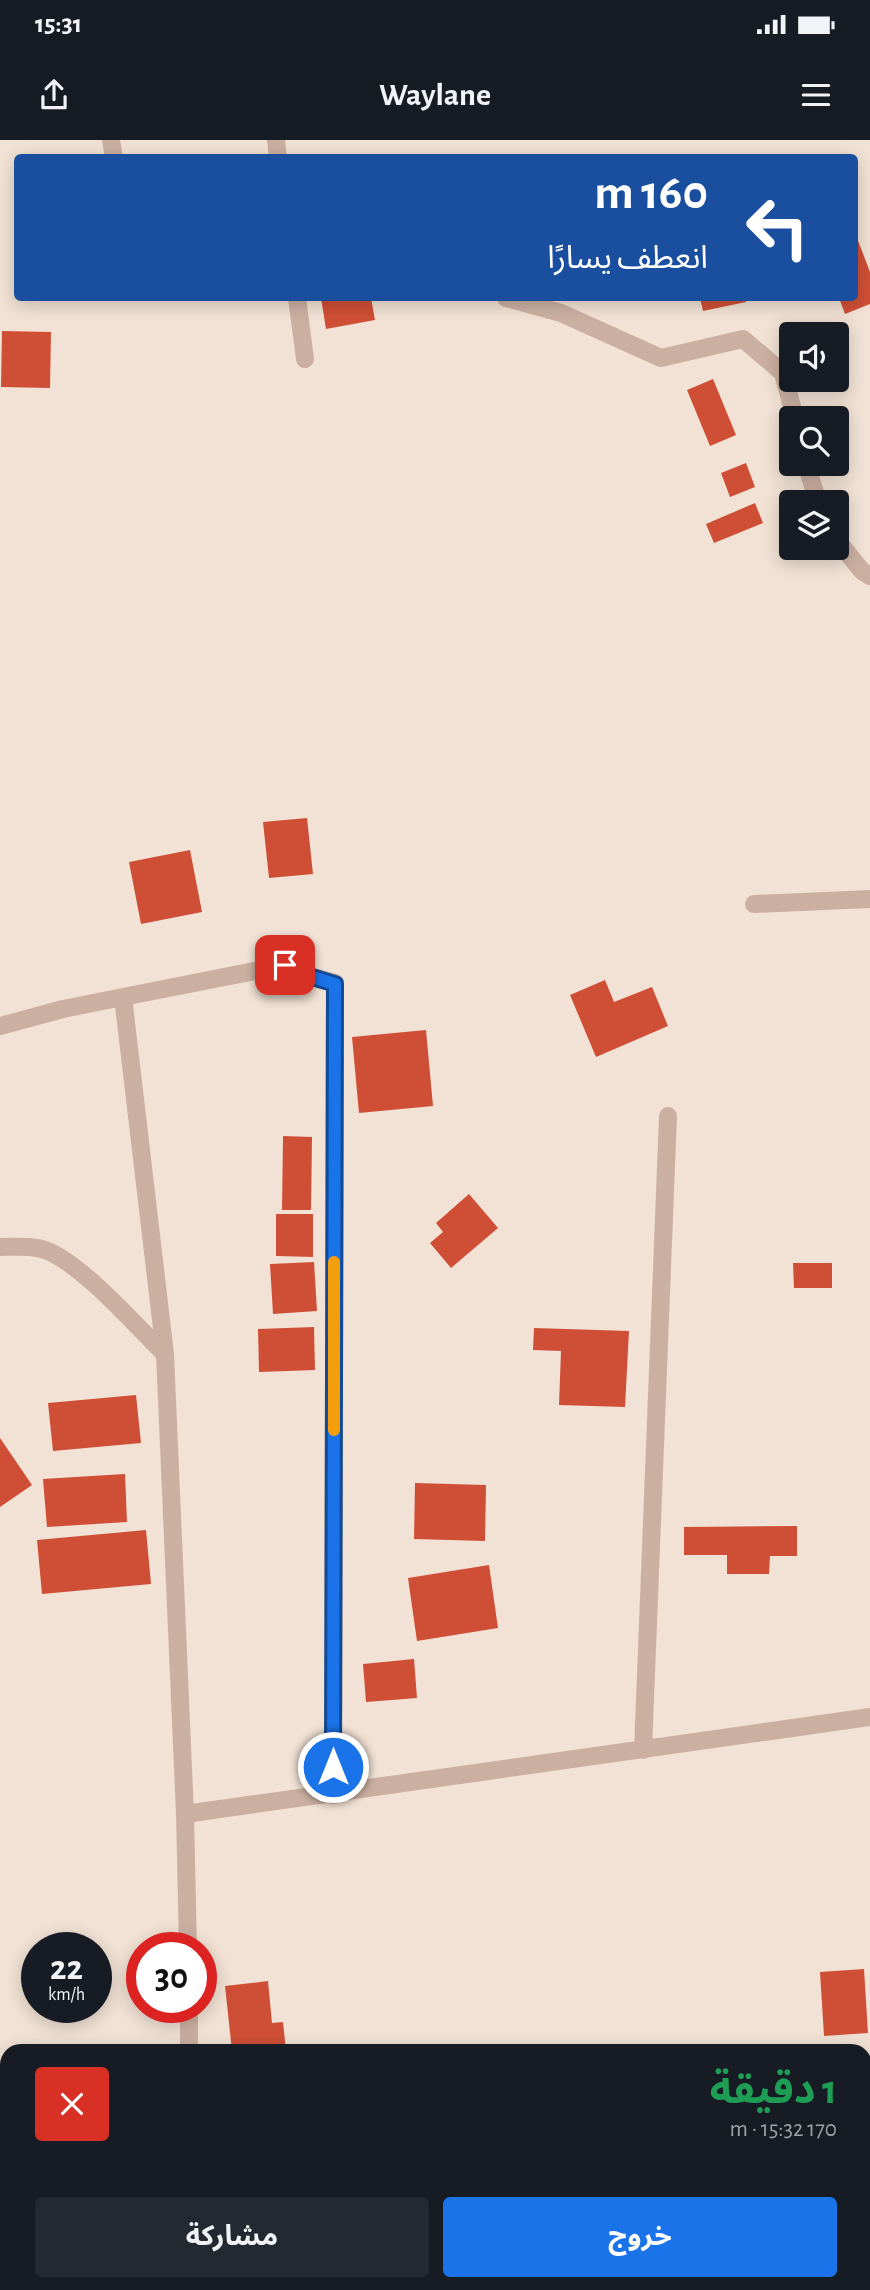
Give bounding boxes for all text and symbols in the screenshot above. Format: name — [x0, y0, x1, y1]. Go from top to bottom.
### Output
text: 15:31 — [35, 11, 82, 37]
icon: share — [35, 76, 73, 114]
icon: menu — [797, 76, 835, 114]
text: Waylane — [379, 79, 491, 111]
text: 160 m — [594, 169, 708, 218]
icon: left — [732, 182, 823, 273]
text: انعطف يسارًا — [547, 242, 708, 274]
map controls — [779, 322, 849, 560]
button: sound — [779, 322, 849, 392]
button: search — [779, 406, 849, 476]
button: layers — [779, 490, 849, 560]
pin — [255, 935, 315, 995]
icon: arrive — [266, 946, 304, 984]
position arrow — [296, 1730, 370, 1804]
speed limit sign: 30 — [126, 1932, 217, 2023]
text: 22 — [50, 1951, 83, 1986]
text: km/h — [48, 1986, 85, 2004]
button: close — [35, 2067, 109, 2141]
text: 1 دقيقة — [710, 2069, 837, 2111]
text: 170 m · 15:32 — [730, 2118, 837, 2141]
button: مشاركة — [35, 2197, 429, 2277]
button: خروج — [443, 2197, 837, 2277]

